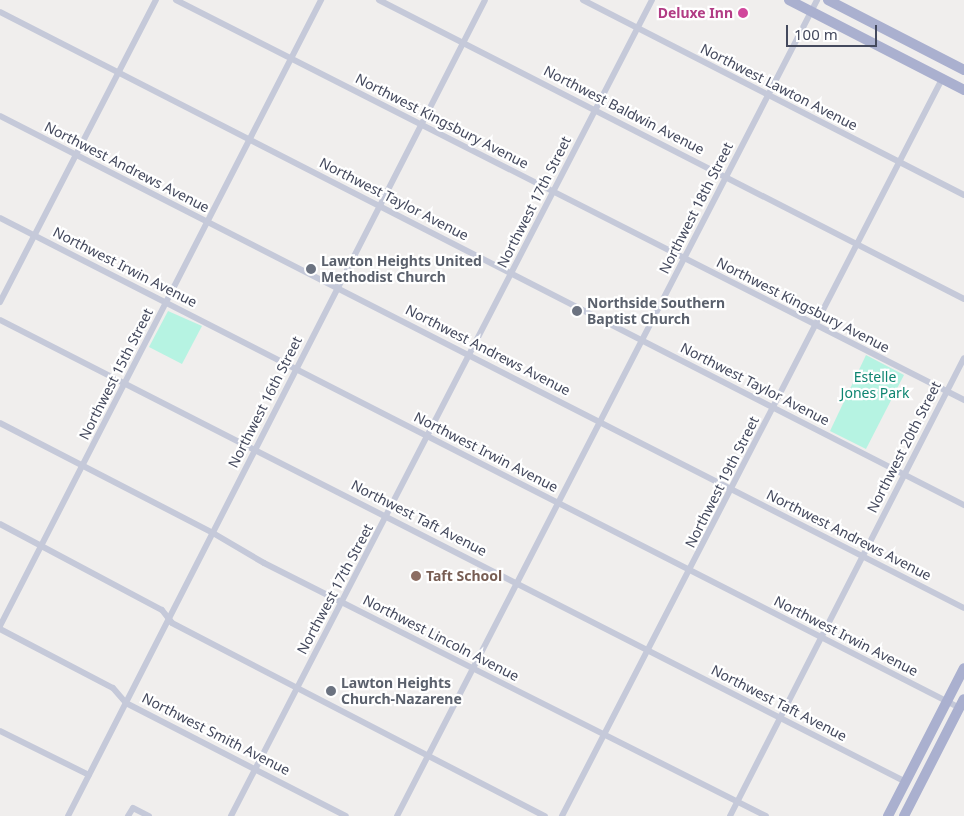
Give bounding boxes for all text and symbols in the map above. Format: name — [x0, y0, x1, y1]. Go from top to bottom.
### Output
place label: Deluxe Inn — [658, 5, 733, 21]
marker: Deluxe Inn — [737, 7, 749, 19]
scale bar — [789, 15, 880, 47]
text: 100 m — [794, 24, 838, 44]
street label: Northwest Lawton Avenue — [698, 40, 860, 134]
street label: Northwest Baldwin Avenue — [541, 62, 707, 158]
street label: Northwest Kingsbury Avenue — [353, 70, 531, 172]
street label: Northwest Andrews Avenue — [42, 118, 212, 216]
street label: Northwest 17th Street — [494, 133, 574, 271]
street label: Northwest 18th Street — [656, 139, 736, 277]
street label: Northwest Taylor Avenue — [317, 154, 471, 244]
street label: Northwest Irwin Avenue — [50, 223, 200, 311]
place label: Lawton Heights United Methodist Church — [321, 253, 482, 286]
street label: Northwest Kingsbury Avenue — [714, 254, 892, 356]
marker: Lawton Heights United Methodist Church — [305, 263, 317, 275]
place label: Northside Southern Baptist Church — [587, 295, 725, 328]
street label: Northwest Andrews Avenue — [403, 301, 573, 399]
street label: Northwest 15th Street — [76, 305, 156, 443]
marker: Northside Southern Baptist Church — [571, 305, 583, 317]
street label: Northwest 16th Street — [225, 333, 305, 471]
street label: Northwest Taylor Avenue — [678, 339, 832, 429]
park label: Estelle Jones Park — [841, 369, 909, 402]
street label: Northwest 20th Street — [864, 378, 944, 516]
street label: Northwest Irwin Avenue — [411, 408, 561, 496]
street label: Northwest 19th Street — [682, 413, 762, 551]
street label: Northwest Taft Avenue — [348, 476, 490, 560]
street label: Northwest Andrews Avenue — [764, 486, 934, 584]
street label: Northwest 17th Street — [293, 521, 377, 657]
place label: Taft School — [426, 568, 502, 584]
marker: Taft School — [410, 570, 422, 582]
street label: Northwest Lincoln Avenue — [360, 591, 522, 685]
street label: Northwest Irwin Avenue — [771, 592, 921, 680]
street label: Northwest Taft Avenue — [708, 661, 850, 745]
place label: Lawton Heights Church-Nazarene — [341, 675, 462, 708]
marker: Lawton Heights Church-Nazarene — [325, 685, 337, 697]
street label: Northwest Smith Avenue — [139, 689, 293, 779]

